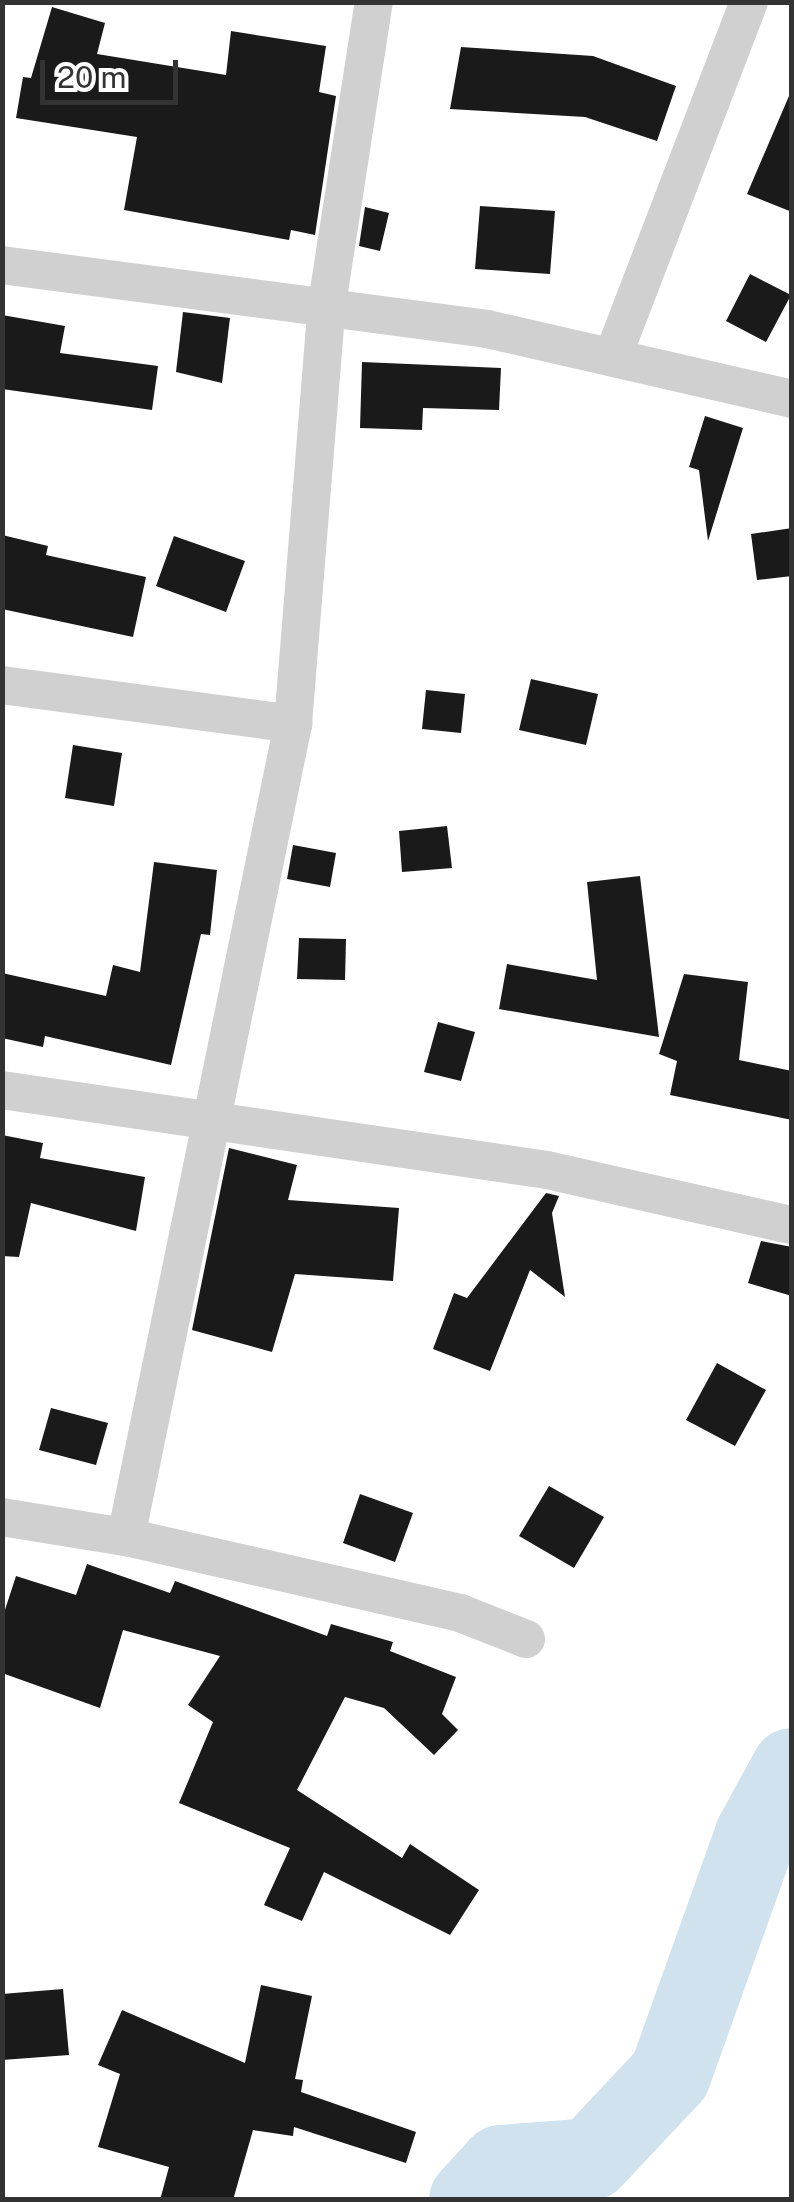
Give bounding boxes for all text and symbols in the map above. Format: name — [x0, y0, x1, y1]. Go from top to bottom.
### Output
scale bar — [45, 40, 182, 102]
text: 20 m — [57, 59, 126, 95]

